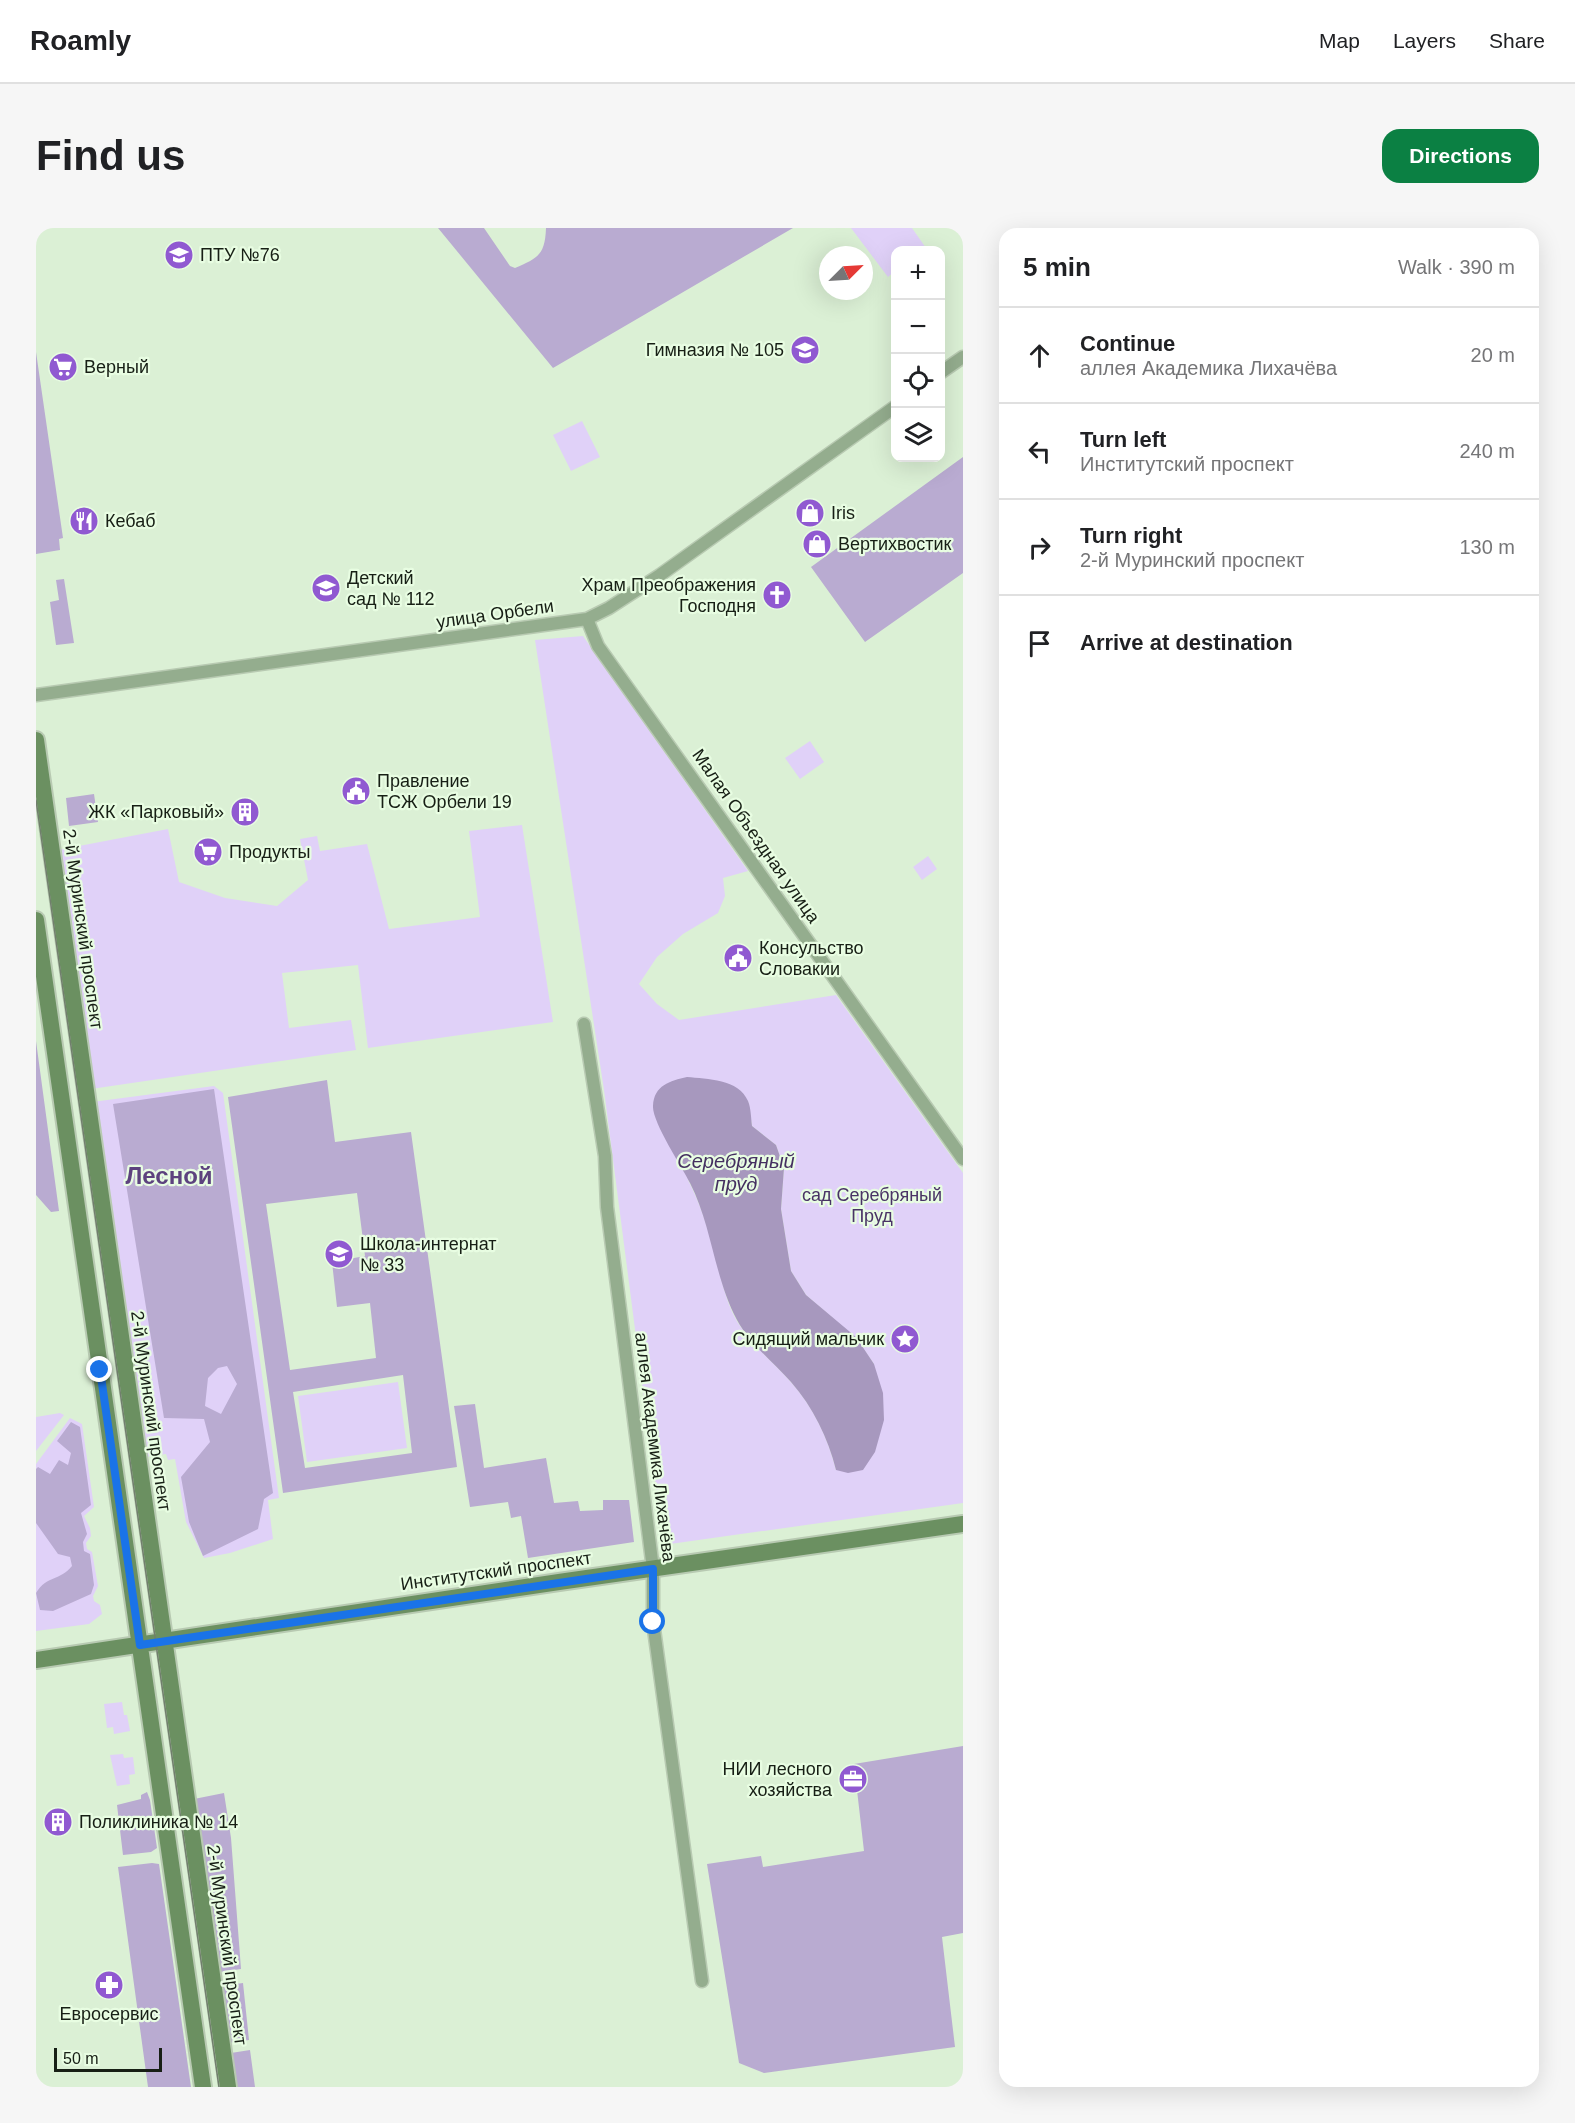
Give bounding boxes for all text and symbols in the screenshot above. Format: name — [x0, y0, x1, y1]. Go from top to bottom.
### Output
text: Roamly — [30, 25, 131, 56]
text: Map — [1319, 29, 1360, 52]
text: Layers — [1393, 29, 1456, 52]
text: Share — [1489, 29, 1545, 52]
button: Directions — [1382, 129, 1539, 183]
text: Find us — [36, 132, 185, 179]
school or university icon: ПТУ №76 — [163, 239, 195, 271]
place label: ПТУ №76 — [200, 245, 280, 265]
north arrow — [819, 246, 873, 300]
map controls — [891, 246, 945, 462]
button: + — [891, 246, 945, 300]
text: 5 min — [1023, 252, 1091, 282]
text: Walk · 390 m — [1398, 256, 1515, 278]
button: − — [891, 300, 945, 354]
text: Continue — [1080, 331, 1175, 356]
school or university icon: Гимназия № 105 — [789, 334, 821, 366]
icon: ahead — [1023, 339, 1056, 372]
place label: Гимназия № 105 — [646, 340, 784, 360]
text: 20 m — [1471, 344, 1515, 366]
supermarket icon: Верный — [47, 351, 79, 383]
button: locate — [891, 354, 945, 408]
place label: Верный — [84, 357, 149, 377]
text: аллея Академика Лихачёва — [1080, 357, 1337, 379]
button: layers — [891, 408, 945, 462]
text: Turn left — [1080, 427, 1166, 452]
icon: left — [1023, 435, 1056, 468]
text: 240 m — [1459, 440, 1515, 462]
text: Институтский проспект — [1080, 453, 1294, 475]
shop icon: Iris — [794, 497, 826, 529]
place label: Iris — [831, 503, 855, 523]
restaurant icon: Кебаб — [68, 505, 100, 537]
place label: Кебаб — [105, 511, 156, 531]
text: Turn right — [1080, 523, 1182, 548]
shop icon: Вертихвостик — [801, 528, 833, 560]
icon: right — [1023, 531, 1056, 564]
place label: Вертихвостик — [838, 534, 952, 554]
text: 130 m — [1459, 536, 1515, 558]
text: 2-й Муринский проспект — [1080, 549, 1304, 571]
place label: Детский сад № 112 — [347, 568, 435, 609]
school or university icon: Детский сад № 112 — [310, 572, 342, 604]
place label: Храм Преображения Господня — [582, 575, 756, 616]
church icon: Храм Преображения Господня — [761, 579, 793, 611]
street label: улица Орбели — [435, 596, 555, 632]
icon: arrive — [1023, 627, 1056, 660]
text: Arrive at destination — [1080, 630, 1293, 655]
street label: Малая Объездная улица — [688, 745, 824, 928]
place label: Правление ТСЖ Орбели 19 — [377, 771, 512, 812]
public building icon: Правление ТСЖ Орбели 19 — [340, 775, 372, 807]
building icon: ЖК «Парковый» — [229, 796, 261, 828]
place label: ЖК «Парковый» — [88, 802, 224, 822]
street label: 2-й Муринский проспект — [59, 828, 107, 1030]
supermarket icon: Продукты — [192, 836, 224, 868]
place label: Продукты — [229, 842, 310, 862]
place label: Консульство Словакии — [759, 938, 864, 979]
public building icon: Консульство Словакии — [722, 942, 754, 974]
water label: Серебряный пруд — [677, 1150, 795, 1195]
district label: Лесной — [125, 1162, 213, 1189]
park label: сад Серебряный Пруд — [802, 1185, 942, 1226]
place label: Школа-интернат № 33 — [360, 1234, 497, 1275]
school or university icon: Школа-интернат № 33 — [323, 1238, 355, 1270]
street label: 2-й Муринский проспект — [127, 1310, 175, 1512]
place icon: Сидящий мальчик — [889, 1323, 921, 1355]
place label: Сидящий мальчик — [732, 1329, 884, 1349]
street label: аллея Академика Лихачёва — [631, 1331, 679, 1564]
route end — [86, 1356, 112, 1382]
street label: Институтский проспект — [399, 1548, 593, 1594]
route start — [639, 1608, 665, 1634]
place label: НИИ лесного хозяйства — [722, 1759, 833, 1800]
office icon: НИИ лесного хозяйства — [837, 1763, 869, 1795]
building icon: Поликлиника № 14 — [42, 1806, 74, 1838]
place label: Поликлиника № 14 — [79, 1812, 238, 1832]
street label: 2-й Муринский проспект — [203, 1844, 251, 2046]
pharmacy icon: Евросервис — [93, 1969, 125, 2001]
place label: Евросервис — [59, 2004, 159, 2024]
scale bar — [54, 2045, 162, 2072]
text: 50 m — [63, 2050, 99, 2067]

